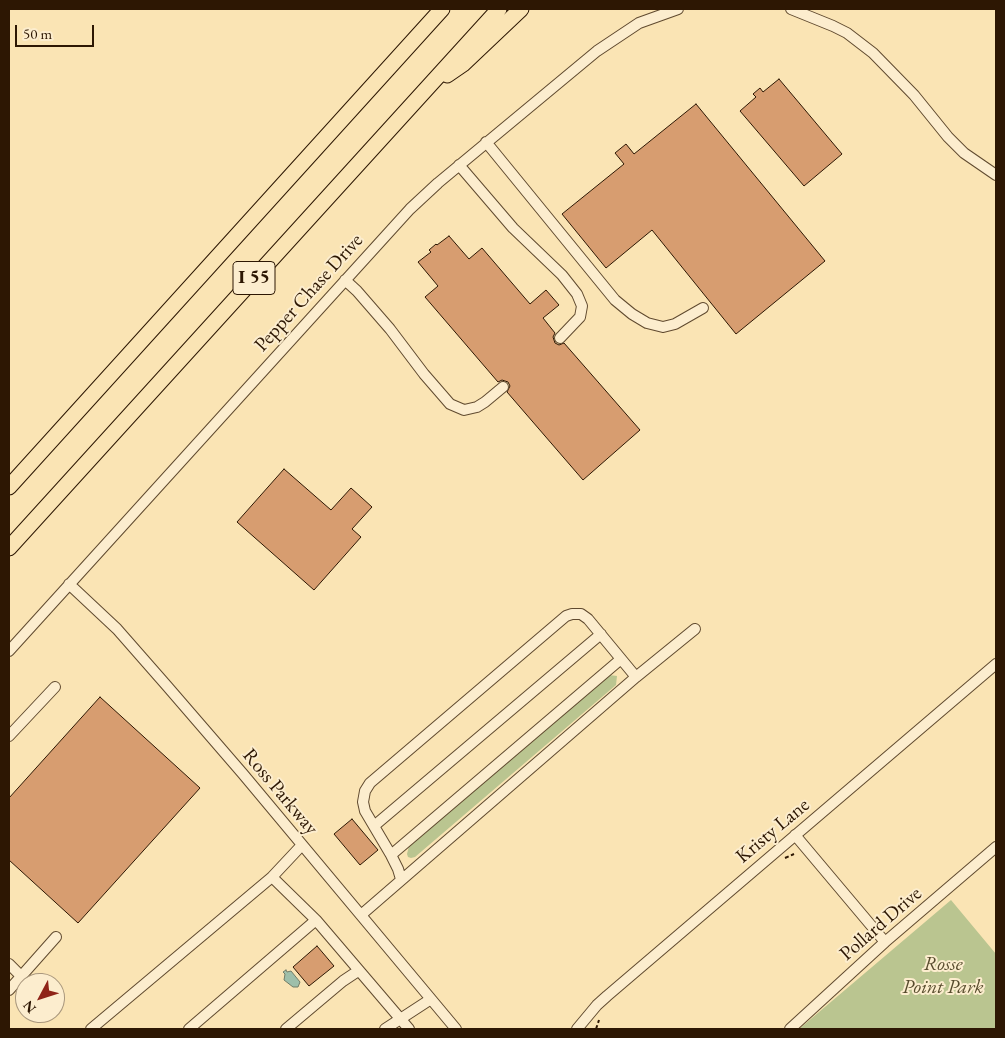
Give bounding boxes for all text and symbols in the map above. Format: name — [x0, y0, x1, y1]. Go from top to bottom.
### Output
scale bar — [18, 15, 96, 47]
text: 50 m — [23, 24, 52, 43]
street label: Pepper Chase Drive — [250, 229, 368, 357]
road number: I 55 — [233, 262, 275, 294]
street label: Ross Parkway — [237, 744, 323, 840]
street label: Kristy Lane — [731, 793, 815, 869]
street label: Pollard Drive — [835, 882, 927, 966]
park label: Rosse Point Park — [902, 953, 984, 1000]
north arrow — [15, 973, 65, 1023]
text: N — [19, 997, 40, 1017]

